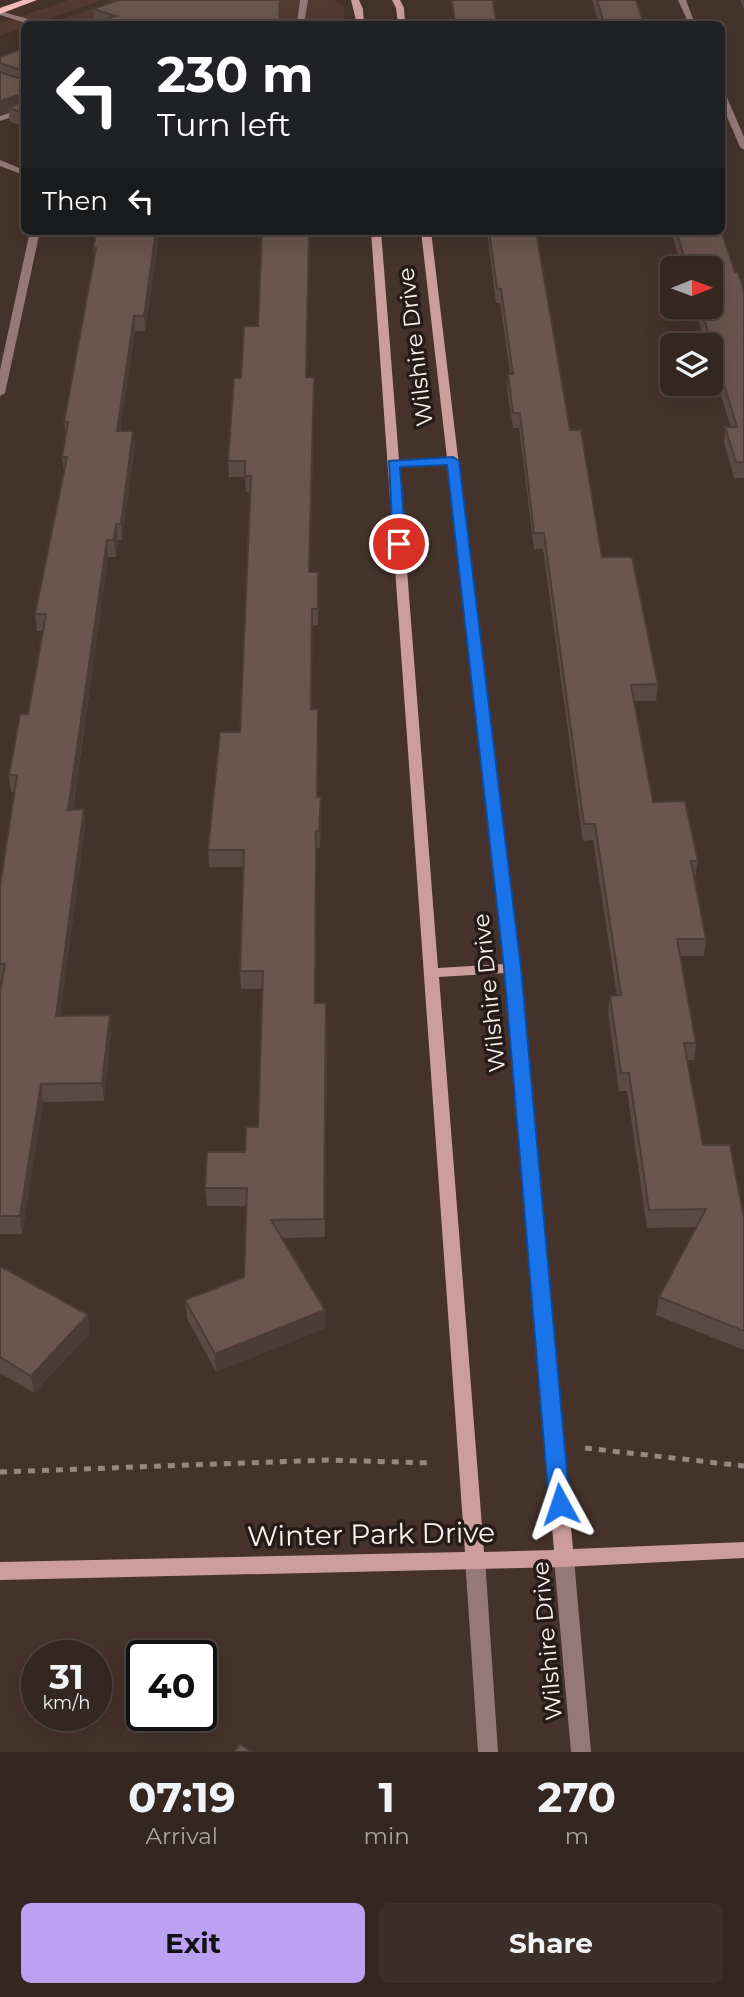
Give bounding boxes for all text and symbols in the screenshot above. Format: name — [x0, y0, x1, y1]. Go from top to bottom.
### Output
text: 230 m — [157, 45, 313, 104]
icon: left — [42, 49, 133, 140]
text: Turn left — [157, 105, 291, 144]
icon: left — [122, 182, 160, 220]
text: Then — [42, 185, 108, 217]
north arrow — [660, 256, 723, 318]
map controls — [660, 256, 723, 396]
street label: Wilshire Drive — [391, 266, 439, 428]
button: layers — [660, 333, 723, 396]
pin — [369, 514, 429, 574]
icon: arrive — [380, 525, 418, 563]
street label: Wilshire Drive — [467, 912, 511, 1074]
position arrow — [523, 1467, 597, 1541]
street label: Winter Park Drive — [247, 1515, 495, 1553]
street label: Wilshire Drive — [526, 1560, 568, 1722]
speed limit sign: 40 — [126, 1640, 217, 1731]
text: 31 — [49, 1655, 84, 1698]
text: km/h — [42, 1692, 91, 1714]
text: 07:19 — [128, 1771, 236, 1823]
text: 1 — [378, 1771, 395, 1823]
text: 270 — [538, 1771, 616, 1823]
text: Arrival — [146, 1822, 218, 1850]
text: min — [364, 1822, 410, 1850]
text: m — [565, 1822, 589, 1850]
button: Exit — [21, 1903, 365, 1983]
button: Share — [379, 1903, 723, 1983]

